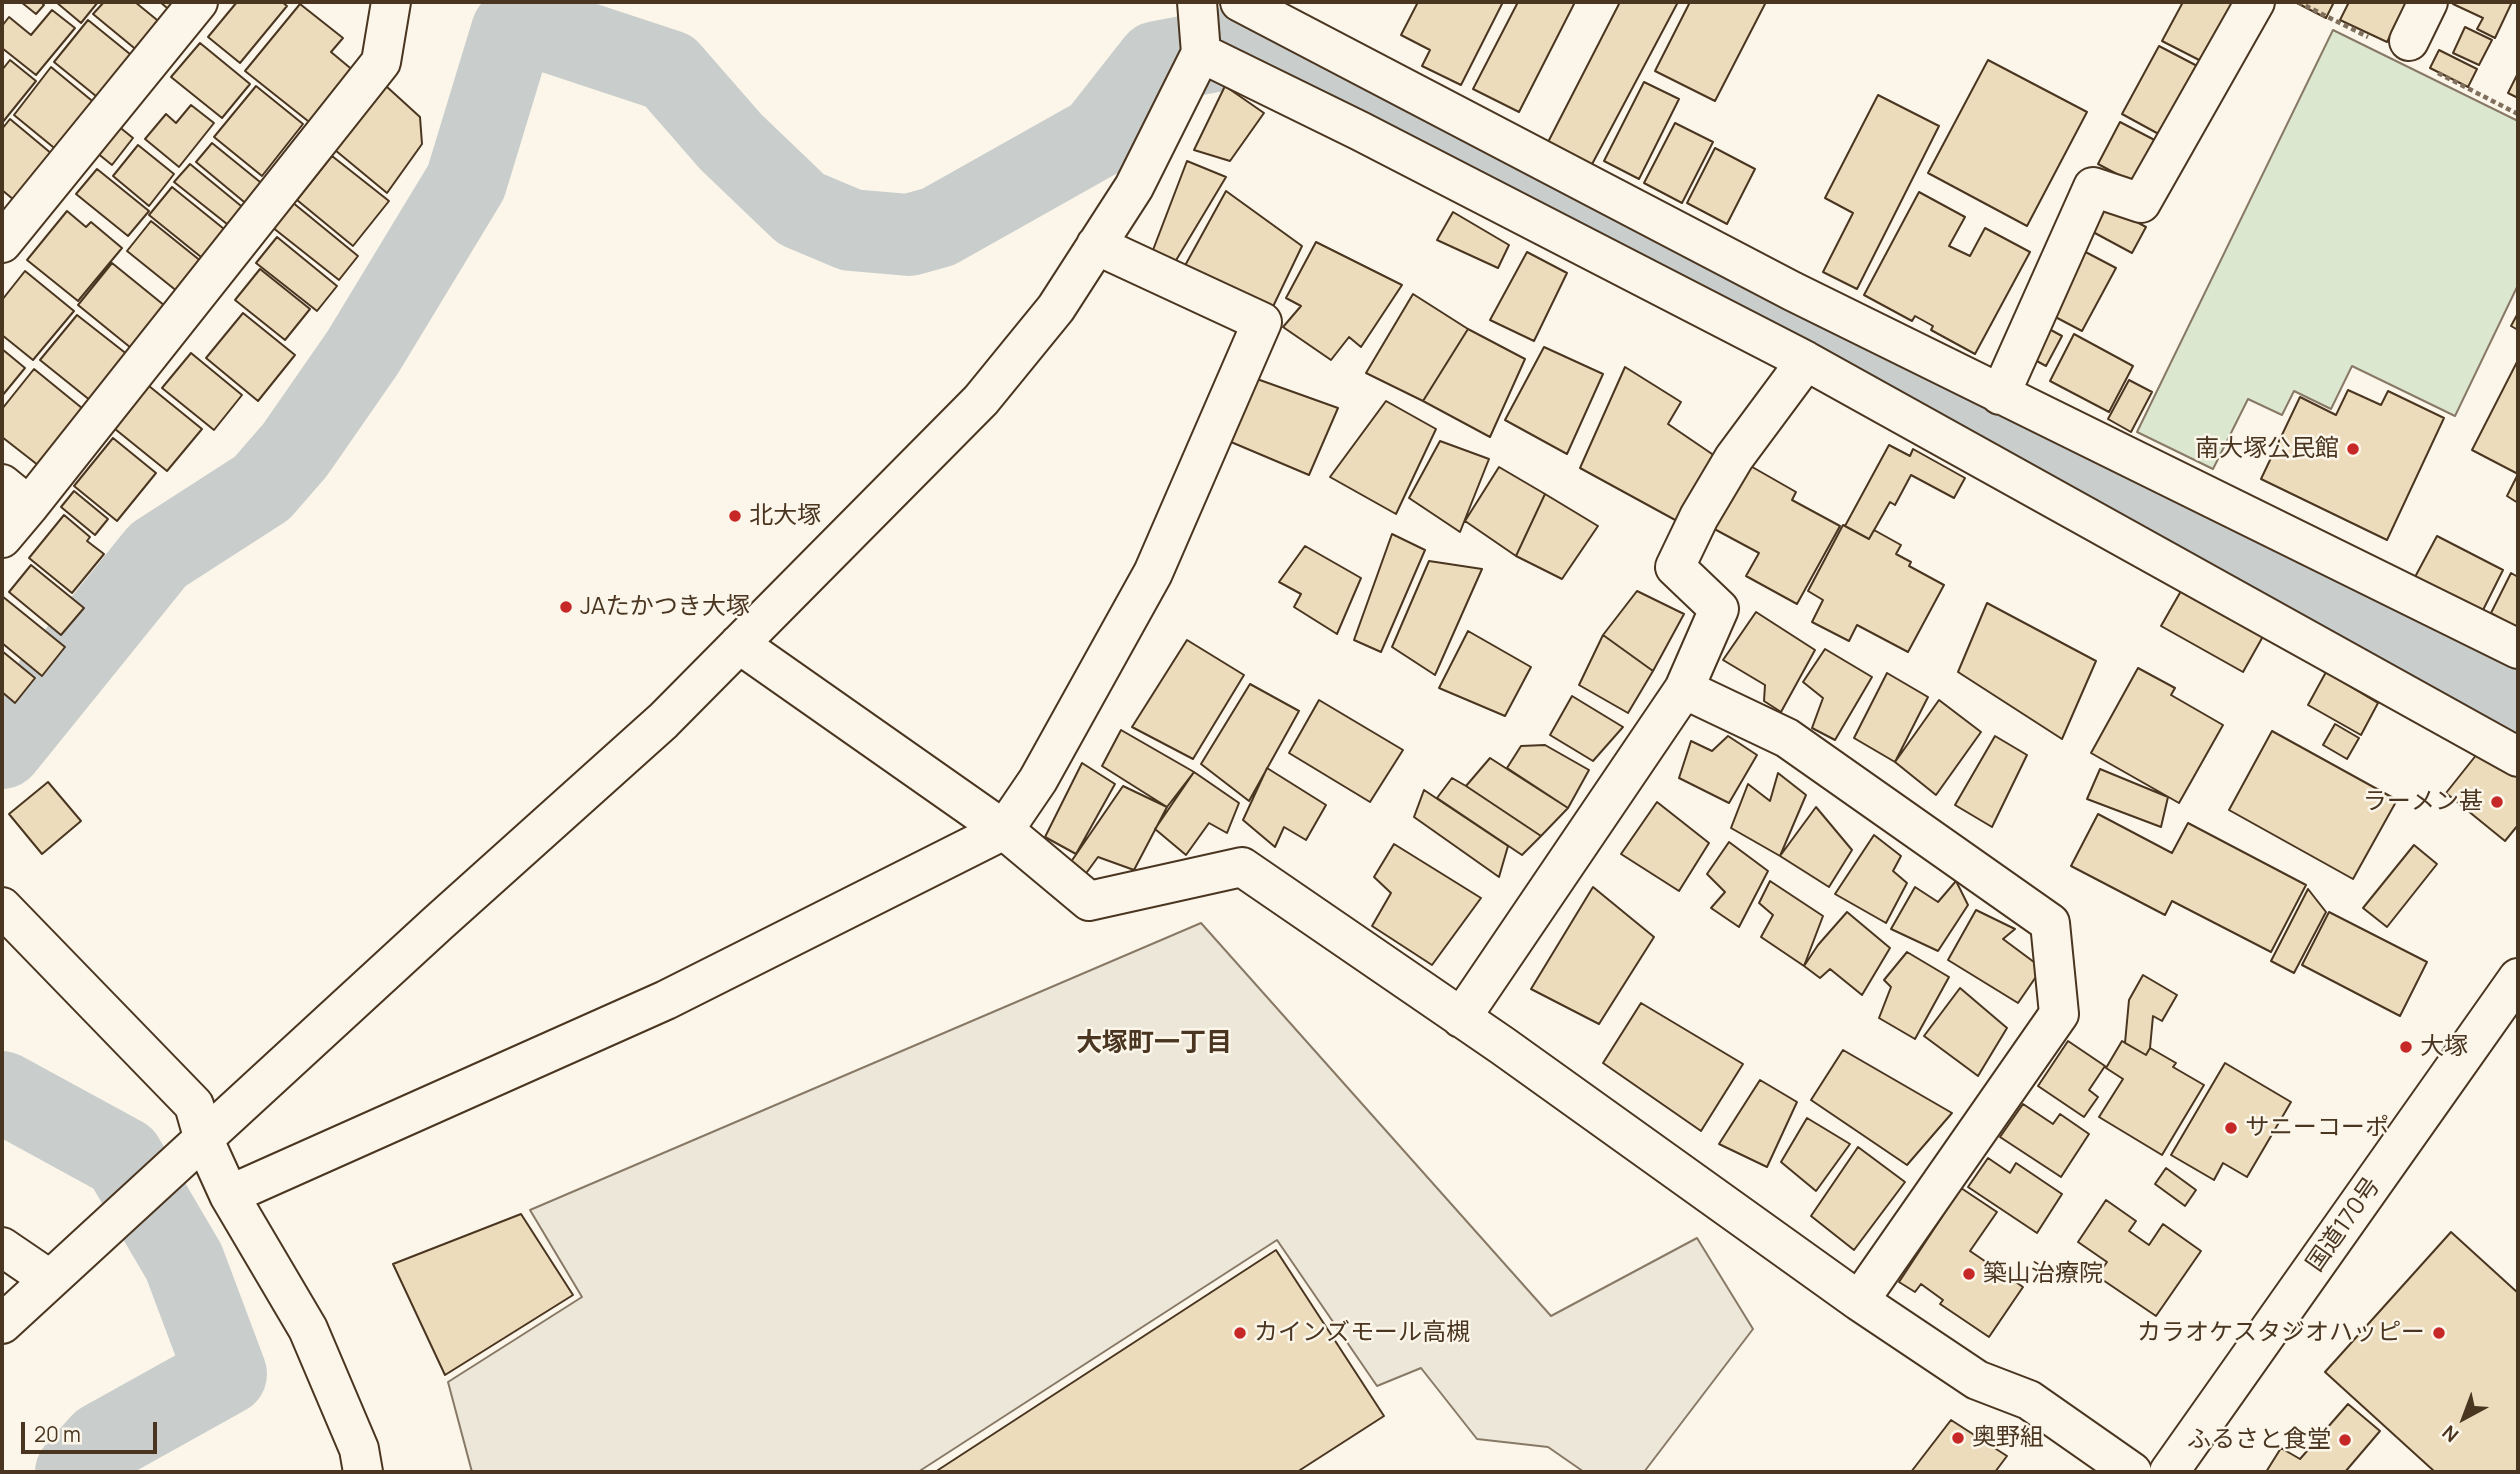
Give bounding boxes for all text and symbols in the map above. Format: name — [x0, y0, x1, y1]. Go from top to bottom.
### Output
place label: 南大塚公民館 — [2195, 435, 2339, 463]
marker: 南大塚公民館 — [2345, 441, 2361, 457]
place label: 北大塚 — [749, 502, 821, 530]
marker: 北大塚 — [727, 508, 743, 524]
place label: JAたかつき大塚 — [580, 593, 750, 621]
marker: JAたかつき大塚 — [558, 599, 574, 615]
place label: ラーメン甚 — [2363, 788, 2483, 816]
marker: ラーメン甚 — [2489, 794, 2505, 810]
district label: 大塚町一丁目 — [1076, 1028, 1232, 1060]
place label: 大塚 — [2420, 1033, 2468, 1061]
marker: 大塚 — [2398, 1039, 2414, 1055]
place label: サニーコーポ — [2245, 1114, 2389, 1142]
marker: サニーコーポ — [2223, 1120, 2239, 1136]
street label: 国道170号 — [2301, 1172, 2387, 1278]
place label: 築山治療院 — [1983, 1260, 2103, 1288]
marker: 築山治療院 — [1961, 1266, 1977, 1282]
place label: カインズモール高槻 — [1254, 1319, 1470, 1347]
place label: カラオケスタジオハッピー — [2137, 1319, 2425, 1347]
marker: カインズモール高槻 — [1232, 1325, 1248, 1341]
marker: カラオケスタジオハッピー — [2431, 1325, 2447, 1341]
north arrow — [2429, 1383, 2499, 1453]
scale bar — [24, 1408, 161, 1452]
text: 20 m — [34, 1420, 81, 1448]
text: N — [2437, 1420, 2464, 1448]
place label: 奥野組 — [1972, 1424, 2044, 1452]
place label: ふるさと食堂 — [2187, 1426, 2331, 1454]
marker: 奥野組 — [1950, 1430, 1966, 1446]
marker: ふるさと食堂 — [2337, 1432, 2353, 1448]

